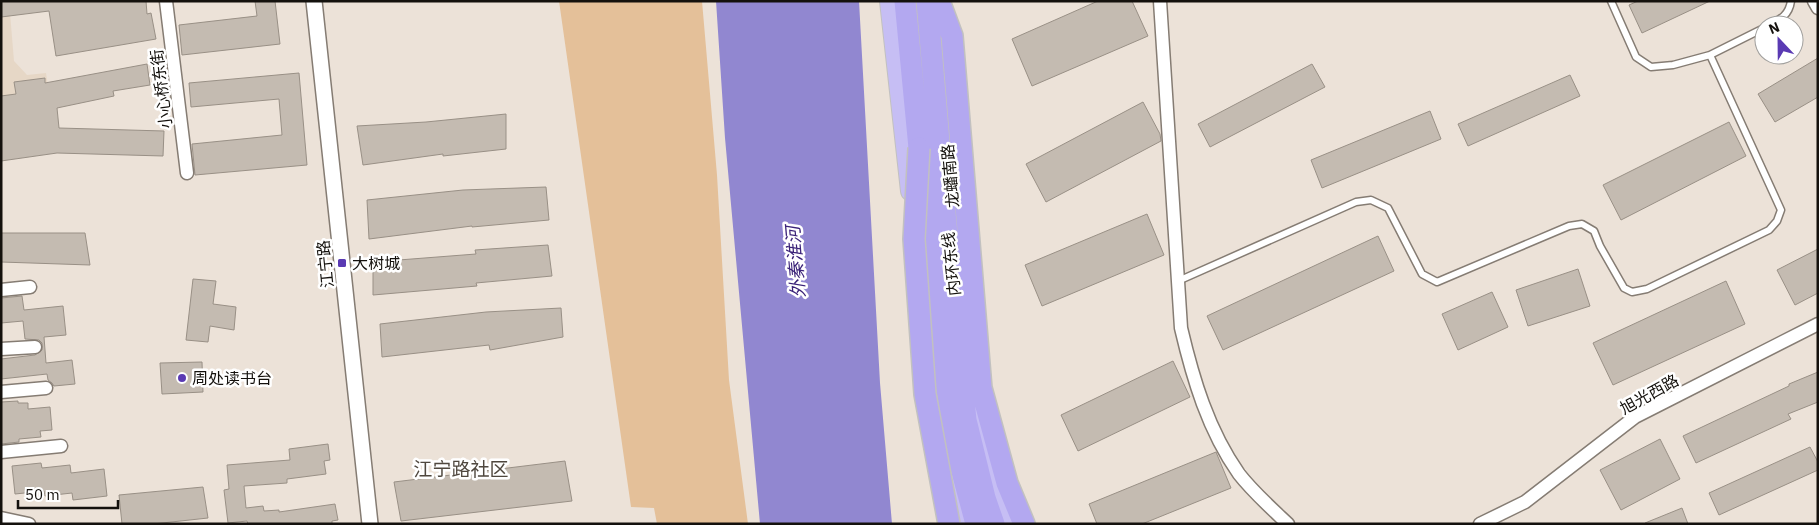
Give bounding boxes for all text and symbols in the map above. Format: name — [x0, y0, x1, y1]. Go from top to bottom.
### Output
north arrow — [1754, 15, 1804, 65]
text: N — [1766, 18, 1782, 38]
street label: 小心桥东街 — [146, 48, 176, 130]
street label: 龙蟠南路 — [937, 143, 963, 209]
water label: 外秦淮河 — [781, 222, 810, 299]
street label: 内环东线 — [938, 231, 964, 297]
street label: 江宁路 — [313, 239, 337, 289]
place label: 大树城 — [352, 253, 400, 273]
marker: 大树城 — [336, 257, 348, 269]
place label: 周处读书台 — [192, 368, 272, 388]
street label: 旭光西路 — [1616, 370, 1682, 418]
marker: 周处读书台 — [176, 372, 188, 384]
district label: 江宁路社区 — [413, 457, 509, 481]
scale bar — [18, 478, 118, 510]
text: 50 m — [25, 485, 60, 504]

